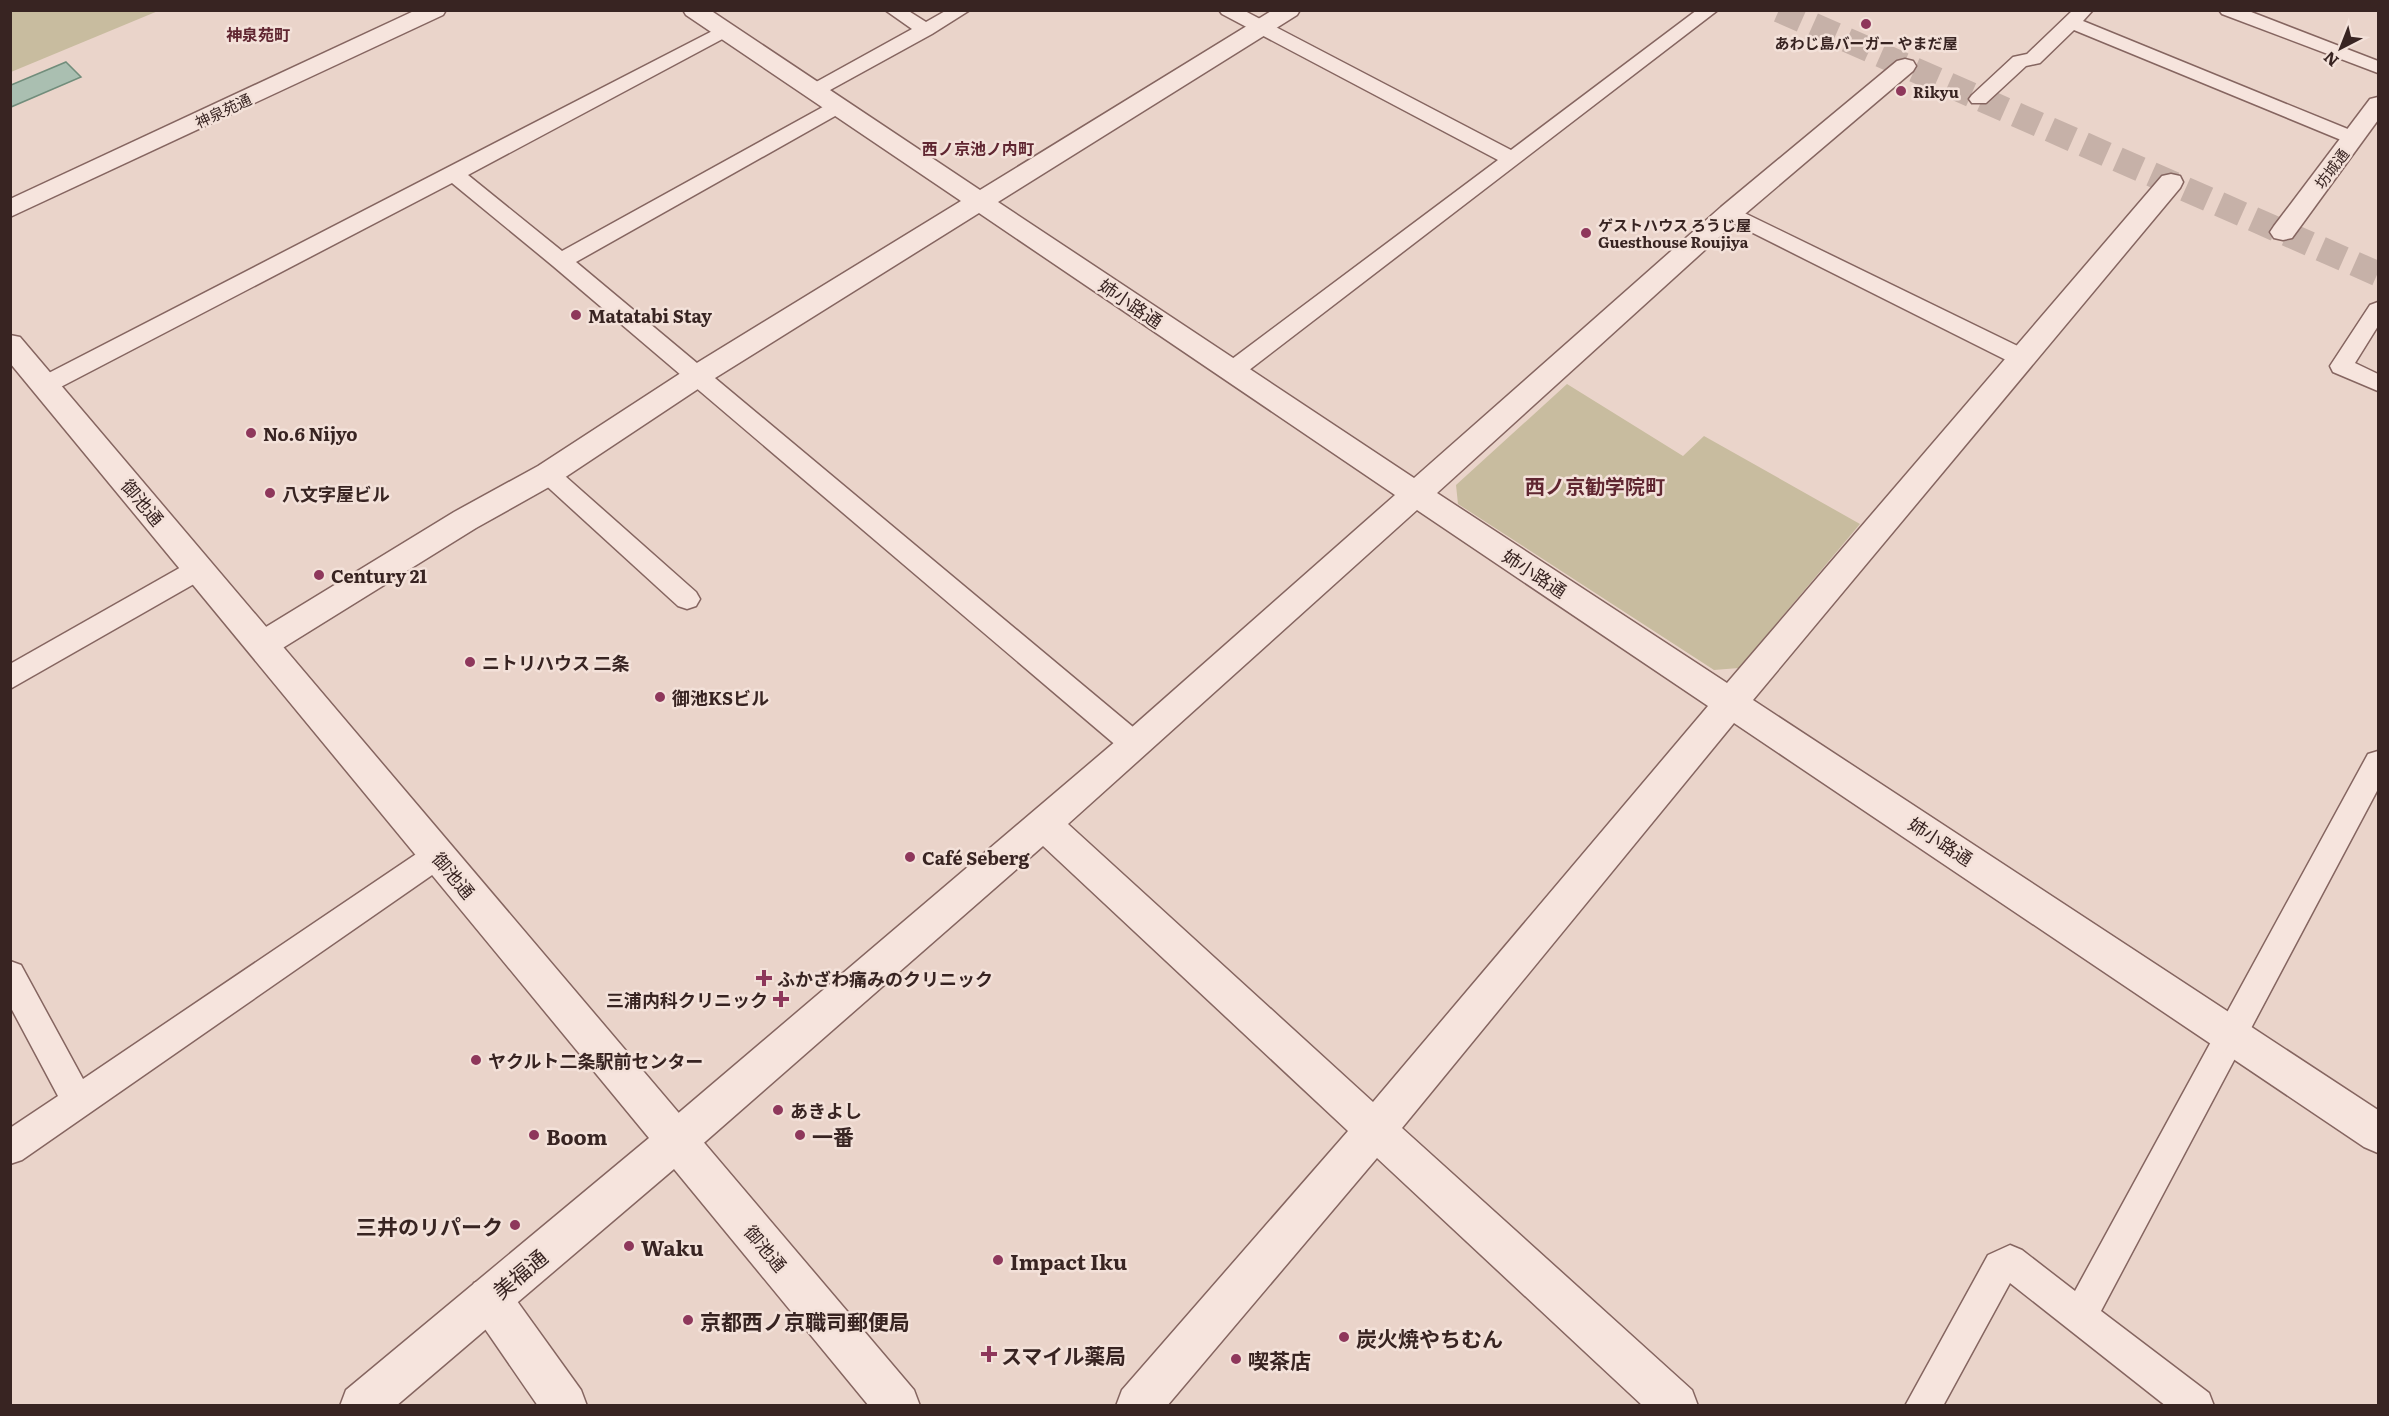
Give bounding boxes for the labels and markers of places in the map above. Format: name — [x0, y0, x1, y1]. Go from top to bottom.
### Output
marker: あわじ島バーガー やまだ屋 — [1859, 17, 1873, 31]
place label: あわじ島バーガー やまだ屋 — [1774, 31, 1958, 54]
place label: Rikyu — [1913, 80, 1959, 103]
marker: Rikyu — [1894, 84, 1908, 98]
place label: ゲストハウス ろうじ屋 Guesthouse Roujiya — [1598, 213, 1751, 253]
marker: ゲストハウス ろうじ屋 Guesthouse Roujiya — [1579, 226, 1593, 240]
place label: Matatabi Stay — [588, 302, 712, 329]
marker: Matatabi Stay — [569, 308, 583, 322]
place label: No.6 Nijyo — [263, 420, 358, 447]
marker: No.6 Nijyo — [244, 426, 258, 440]
place label: 八文字屋ビル — [282, 480, 390, 507]
marker: 八文字屋ビル — [263, 486, 277, 500]
place label: Century 21 — [331, 562, 427, 589]
marker: Century 21 — [312, 568, 326, 582]
place label: ニトリハウス 二条 — [482, 649, 630, 676]
marker: ニトリハウス 二条 — [463, 655, 477, 669]
place label: 御池KSビル — [671, 684, 769, 711]
marker: 御池KSビル — [653, 690, 667, 704]
place label: Café Seberg — [922, 844, 1031, 871]
marker: Café Seberg — [903, 850, 917, 864]
place label: ふかざわ痛みのクリニック — [777, 965, 993, 992]
marker: ふかざわ痛みのクリニック — [755, 969, 773, 987]
place label: 三浦内科クリニック — [606, 986, 768, 1013]
marker: 三浦内科クリニック — [772, 990, 790, 1008]
place label: ヤクルト二条駅前センター — [488, 1047, 703, 1074]
marker: ヤクルト二条駅前センター — [469, 1053, 483, 1067]
place label: あきよし — [790, 1097, 862, 1124]
marker: あきよし — [771, 1103, 785, 1117]
place label: Boom — [546, 1120, 608, 1151]
place label: 一番 — [812, 1120, 854, 1151]
marker: Boom — [527, 1128, 541, 1142]
marker: 一番 — [793, 1128, 807, 1142]
place label: 三井のリパーク — [356, 1210, 503, 1241]
marker: 三井のリパーク — [508, 1218, 522, 1232]
place label: Waku — [641, 1231, 704, 1262]
marker: Waku — [622, 1239, 636, 1253]
place label: Impact Iku — [1010, 1245, 1127, 1276]
marker: Impact Iku — [991, 1253, 1005, 1267]
place label: 京都西ノ京職司郵便局 — [700, 1305, 910, 1336]
marker: 京都西ノ京職司郵便局 — [681, 1313, 695, 1327]
place label: 炭火焼やちむん — [1356, 1322, 1503, 1353]
marker: 炭火焼やちむん — [1337, 1330, 1351, 1344]
place label: スマイル薬局 — [1001, 1339, 1126, 1370]
place label: 喫茶店 — [1248, 1344, 1311, 1375]
marker: スマイル薬局 — [982, 1347, 996, 1361]
marker: 喫茶店 — [1229, 1352, 1243, 1366]

